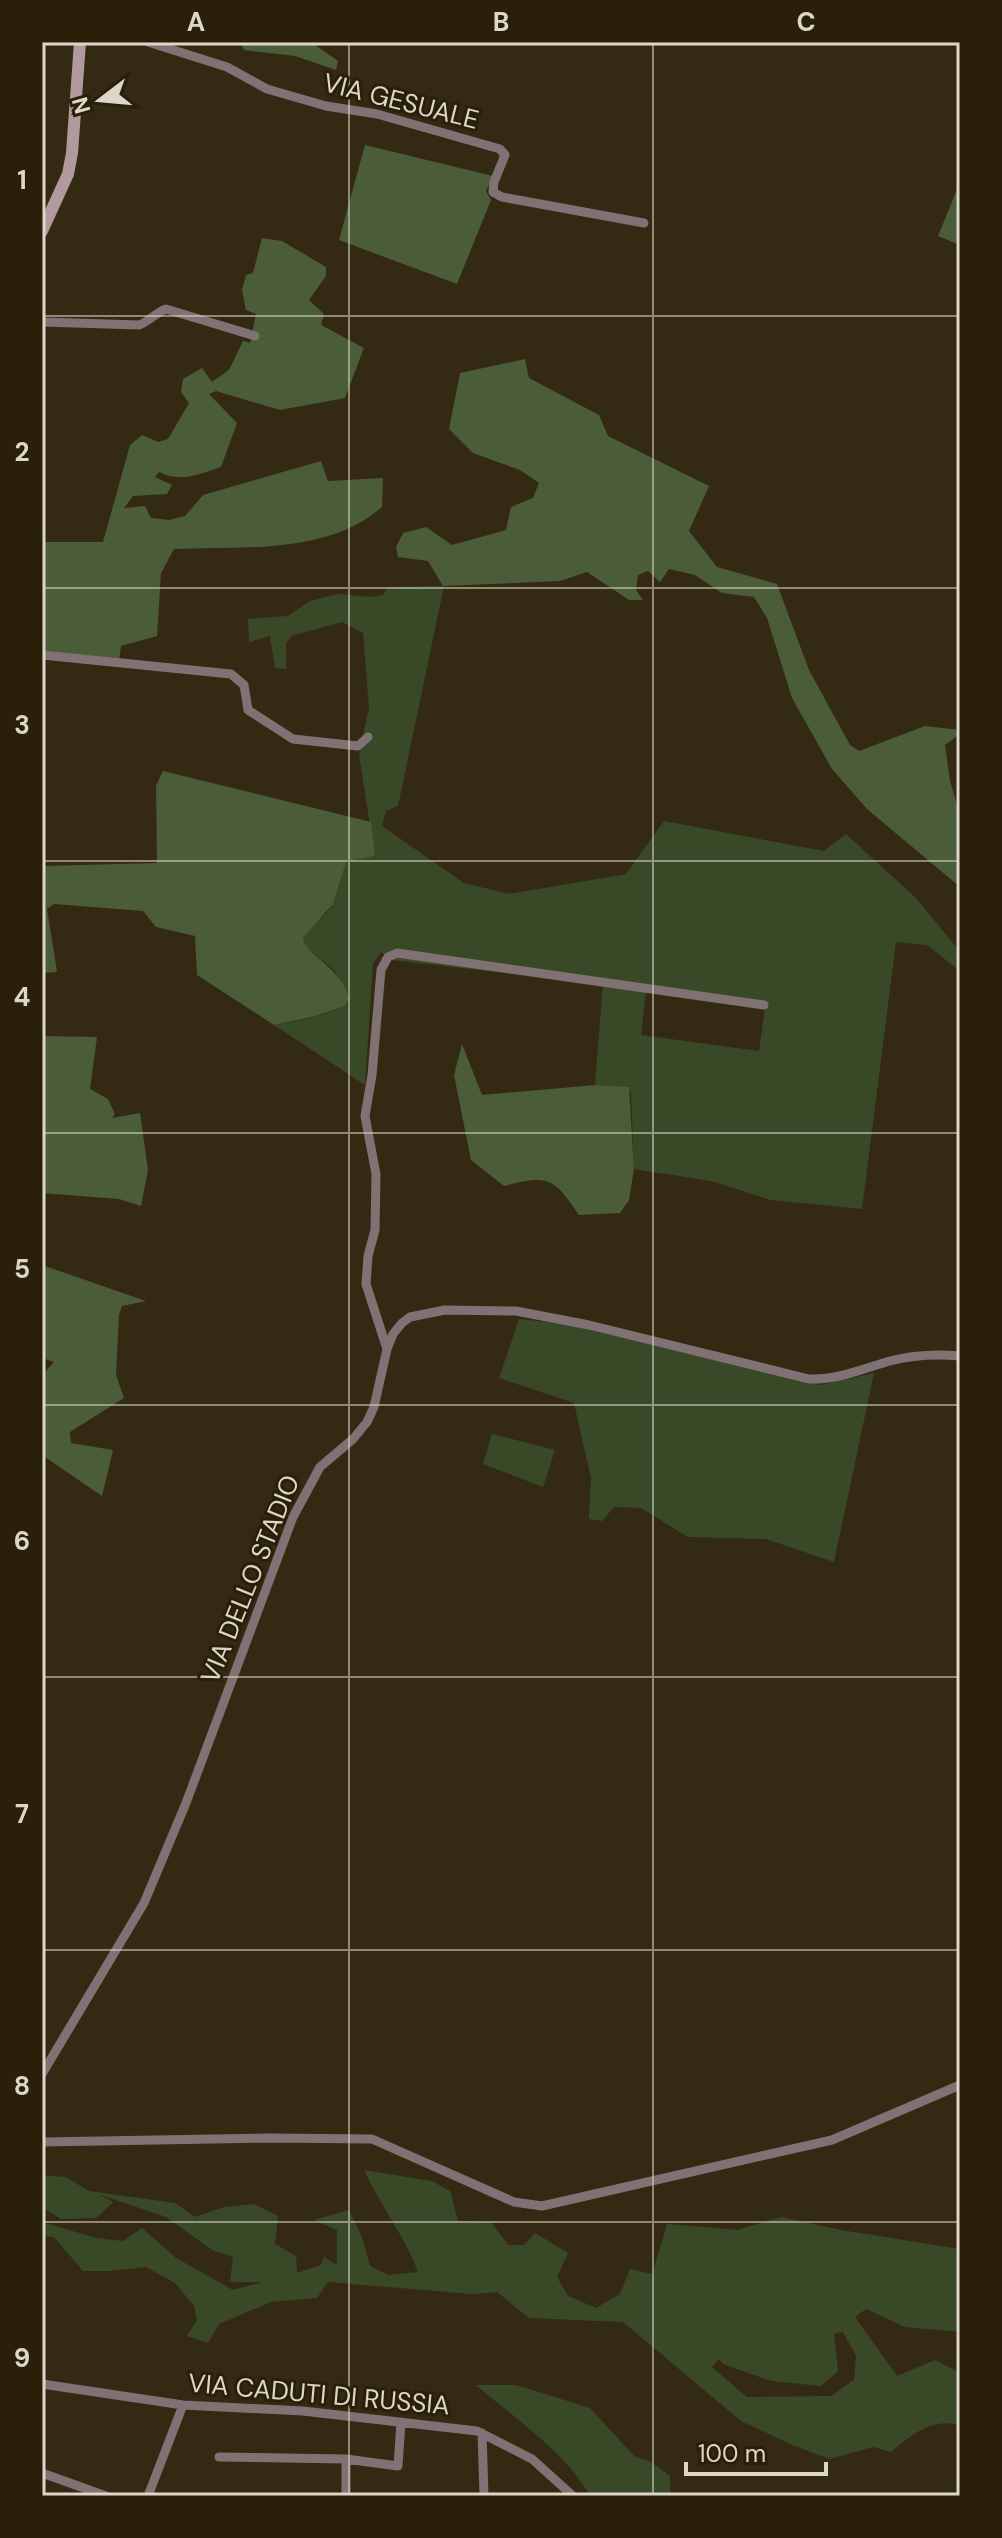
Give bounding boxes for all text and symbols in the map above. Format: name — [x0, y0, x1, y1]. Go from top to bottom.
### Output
text: A — [187, 5, 205, 39]
text: B — [493, 5, 509, 39]
text: C — [796, 5, 816, 39]
north arrow — [60, 60, 140, 140]
street label: VIA GESUALE — [320, 65, 482, 137]
text: N — [65, 94, 97, 117]
text: 1 — [17, 163, 27, 197]
text: 2 — [14, 435, 30, 469]
text: 3 — [14, 708, 30, 742]
text: 4 — [14, 980, 30, 1014]
text: 5 — [14, 1252, 30, 1286]
street label: VIA DELLO STADIO — [193, 1470, 307, 1688]
text: 6 — [14, 1524, 30, 1558]
text: 7 — [15, 1797, 29, 1831]
text: 8 — [14, 2069, 30, 2103]
text: 9 — [14, 2341, 30, 2375]
street label: VIA CADUTI DI RUSSIA — [187, 2366, 451, 2422]
scale bar — [686, 2426, 826, 2476]
text: 100 m — [698, 2438, 766, 2469]

